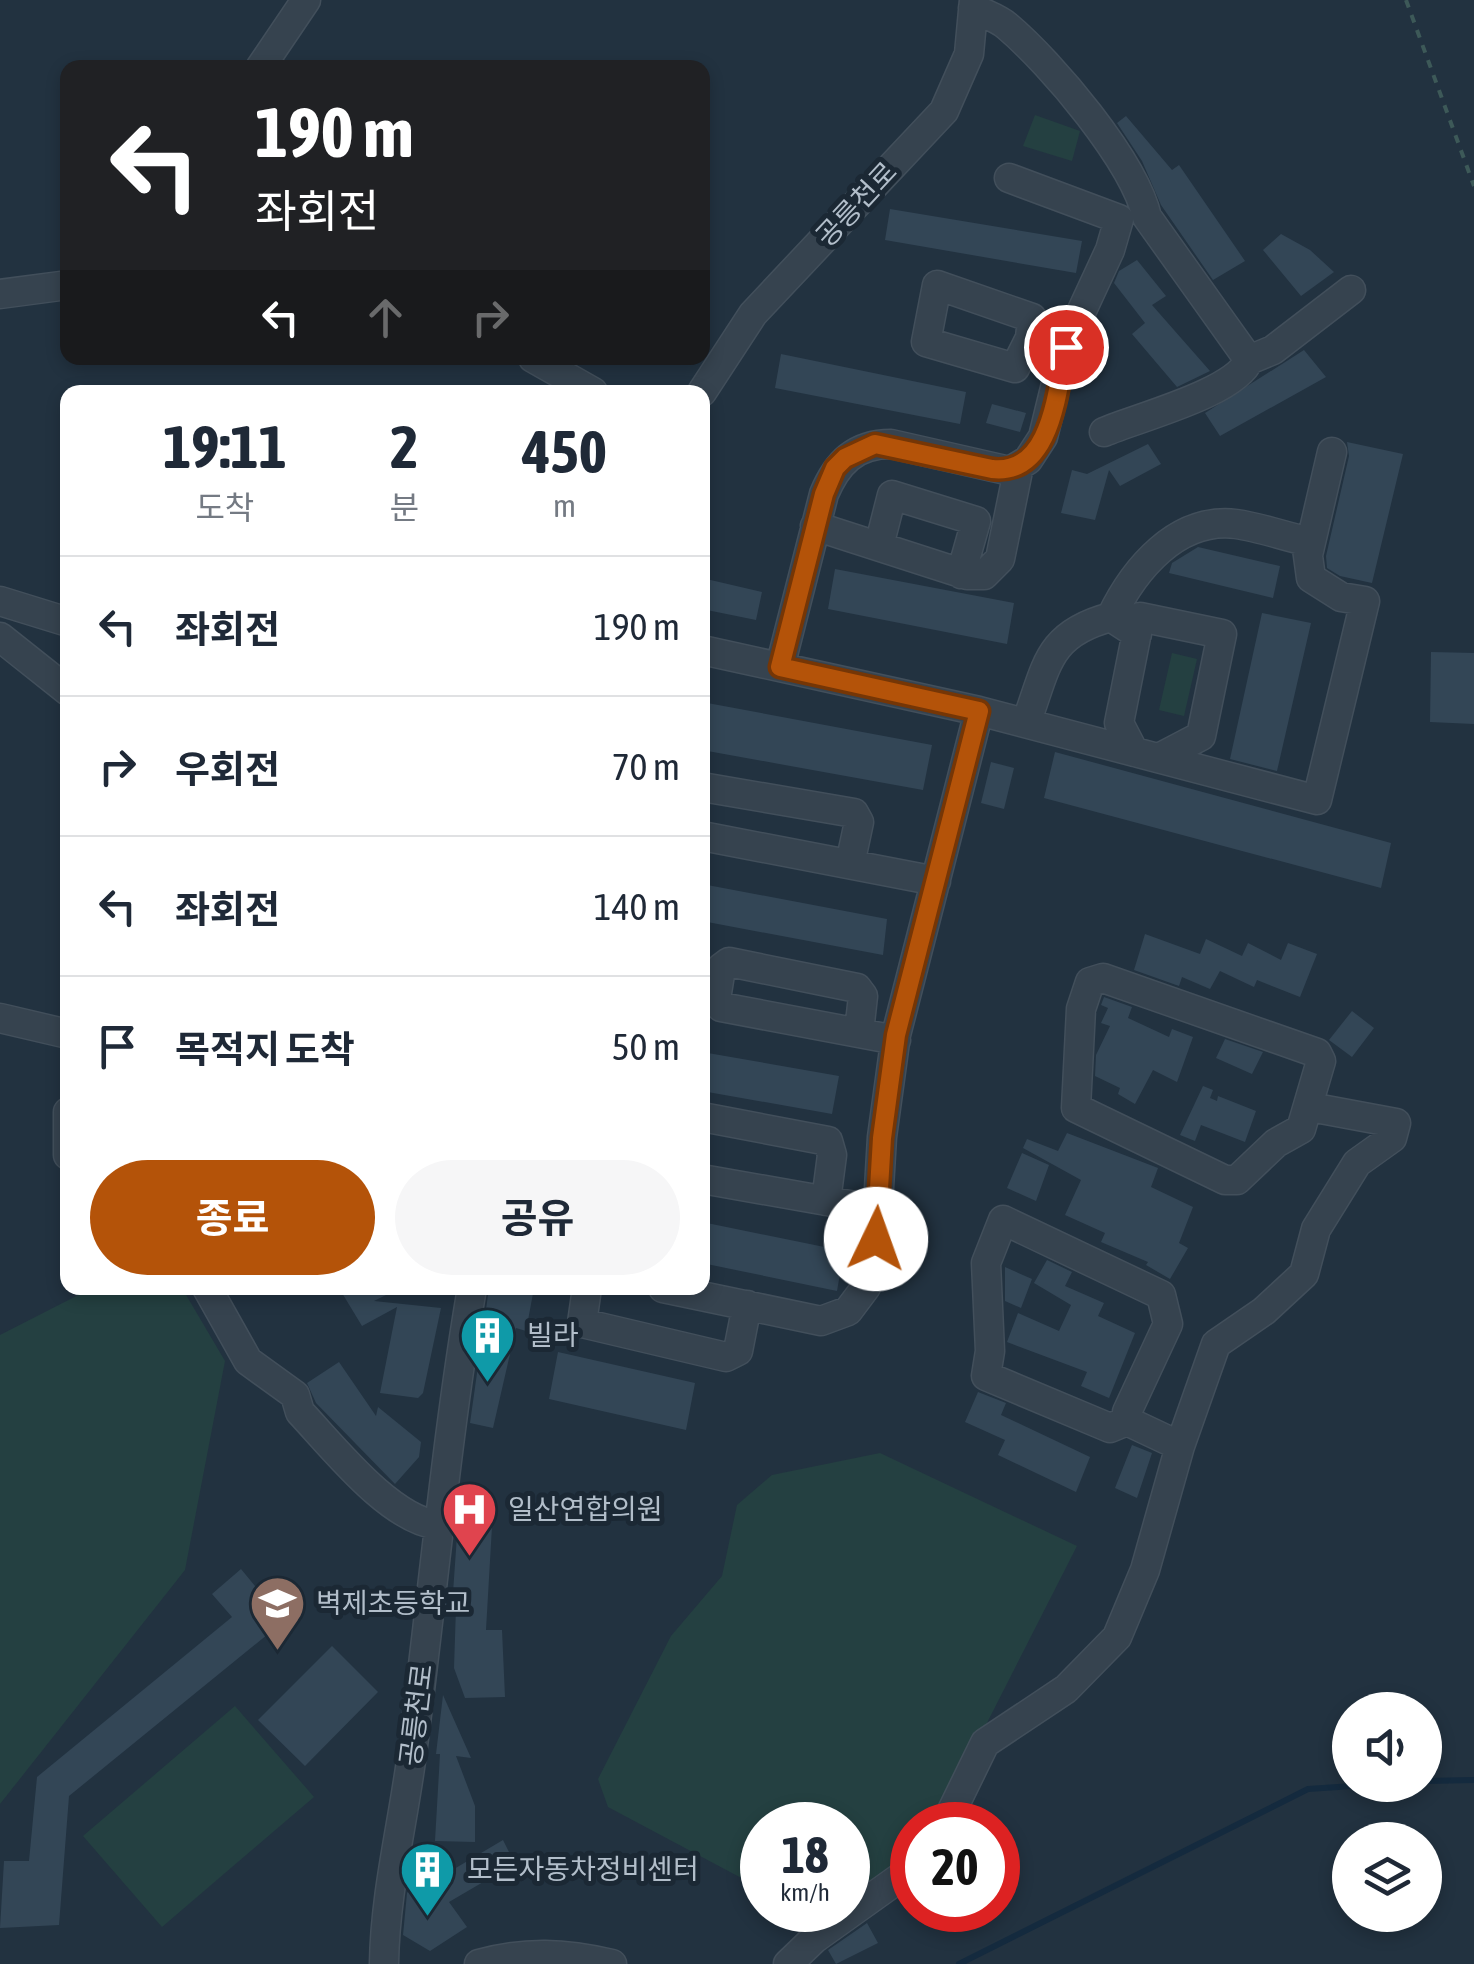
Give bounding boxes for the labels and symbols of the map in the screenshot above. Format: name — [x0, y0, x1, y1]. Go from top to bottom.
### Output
street label: 공릉천로 — [809, 155, 903, 253]
pin — [1024, 305, 1109, 390]
position arrow — [824, 1187, 928, 1291]
building icon: 빌라 — [458, 1305, 518, 1384]
place label: 빌라 — [527, 1319, 579, 1351]
hospital icon: 일산연합의원 — [439, 1479, 499, 1558]
place label: 일산연합의원 — [508, 1493, 663, 1525]
school or university icon: 벽제초등학교 — [247, 1573, 307, 1652]
place label: 벽제초등학교 — [316, 1587, 471, 1619]
street label: 공릉천로 — [394, 1662, 438, 1768]
speed limit sign: 20 — [890, 1802, 1020, 1932]
building icon: 모든자동차정비센터 — [398, 1839, 458, 1918]
place label: 모든자동차정비센터 — [467, 1853, 699, 1885]

